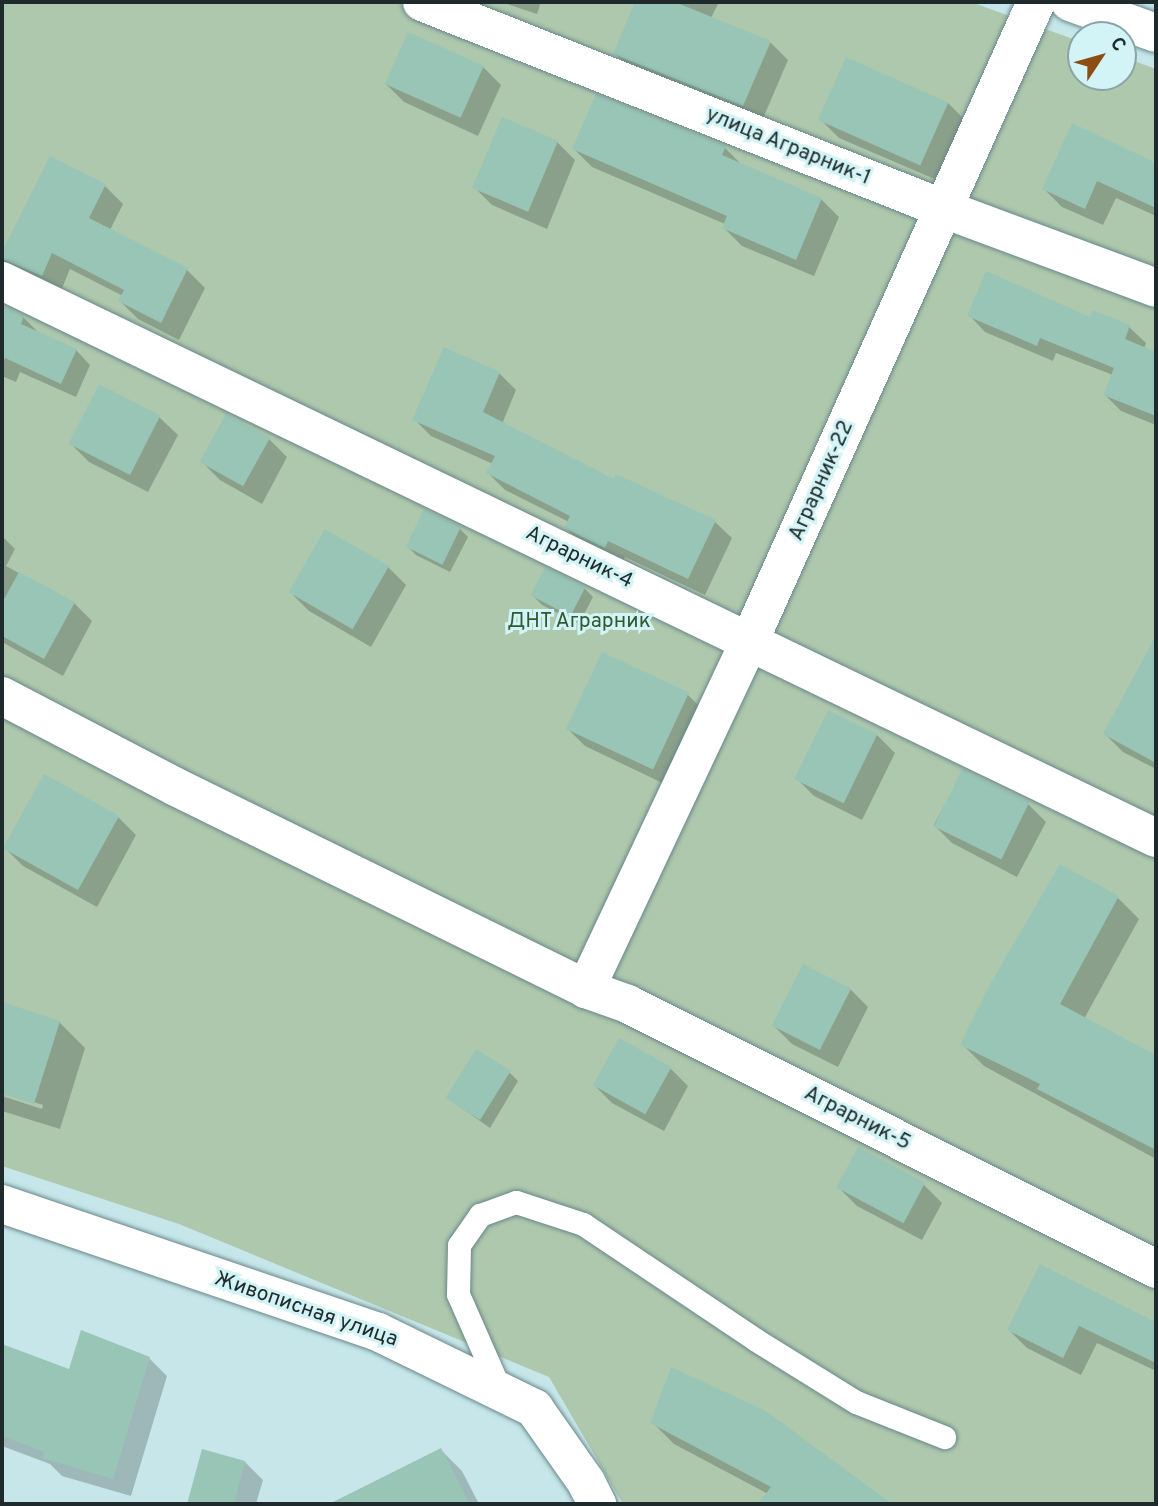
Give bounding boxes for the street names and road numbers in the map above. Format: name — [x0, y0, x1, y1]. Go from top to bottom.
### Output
street label: улица Аграрник-1 — [701, 102, 875, 192]
street label: Аграрник-22 — [784, 417, 860, 545]
street label: Аграрник-4 — [521, 521, 637, 595]
street label: Аграрник-5 — [799, 1081, 915, 1157]
street label: Живописная улица — [211, 1267, 401, 1353]

